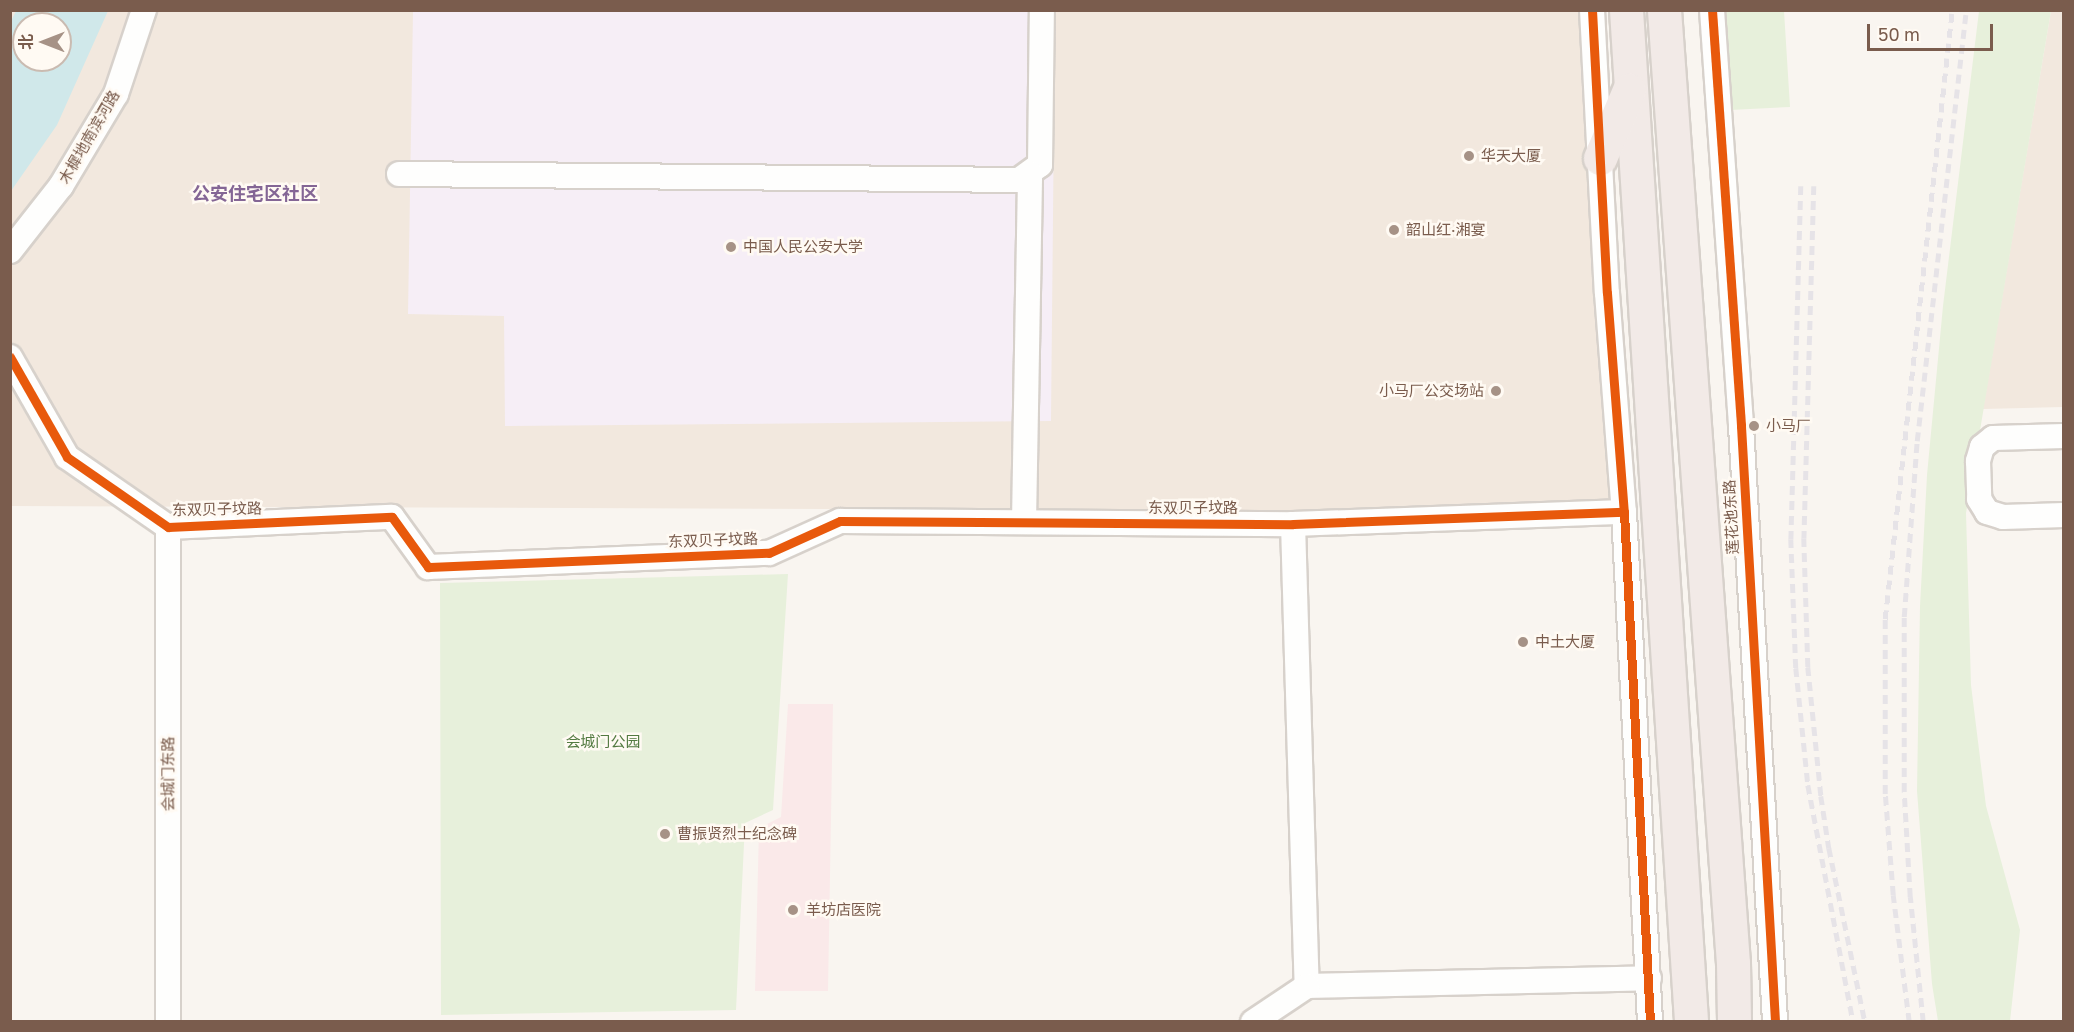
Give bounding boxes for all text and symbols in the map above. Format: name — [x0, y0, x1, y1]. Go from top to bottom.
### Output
north arrow — [12, 12, 72, 72]
scale bar — [1870, 12, 1996, 50]
text: 50 m — [1878, 23, 1920, 45]
text: 北 — [16, 34, 36, 50]
street label: 木樨地南滨河路 — [55, 87, 123, 187]
place label: 华天大厦 — [1481, 147, 1541, 165]
marker: 华天大厦 — [1462, 149, 1476, 163]
district label: 公安住宅区社区 — [192, 182, 318, 204]
place label: 韶山红·湘宴 — [1406, 221, 1485, 239]
marker: 韶山红·湘宴 — [1387, 223, 1401, 237]
place label: 中国人民公安大学 — [743, 238, 863, 256]
marker: 中国人民公安大学 — [724, 240, 738, 254]
place label: 小马厂公交场站 — [1379, 382, 1484, 400]
marker: 小马厂公交场站 — [1489, 384, 1503, 398]
place label: 小马厂 — [1766, 417, 1811, 435]
marker: 小马厂 — [1747, 419, 1761, 433]
street label: 莲花池东路 — [1720, 479, 1742, 555]
street label: 东双贝子坟路 — [172, 499, 262, 519]
street label: 东双贝子坟路 — [1148, 499, 1238, 517]
street label: 东双贝子坟路 — [668, 529, 758, 551]
place label: 中土大厦 — [1535, 633, 1595, 651]
marker: 中土大厦 — [1516, 635, 1530, 649]
park label: 会城门公园 — [566, 733, 640, 751]
street label: 会城门东路 — [159, 737, 177, 811]
place label: 曹振贤烈士纪念碑 — [677, 825, 797, 843]
marker: 曹振贤烈士纪念碑 — [658, 827, 672, 841]
marker: 羊坊店医院 — [784, 901, 802, 919]
place label: 羊坊店医院 — [806, 901, 881, 919]

